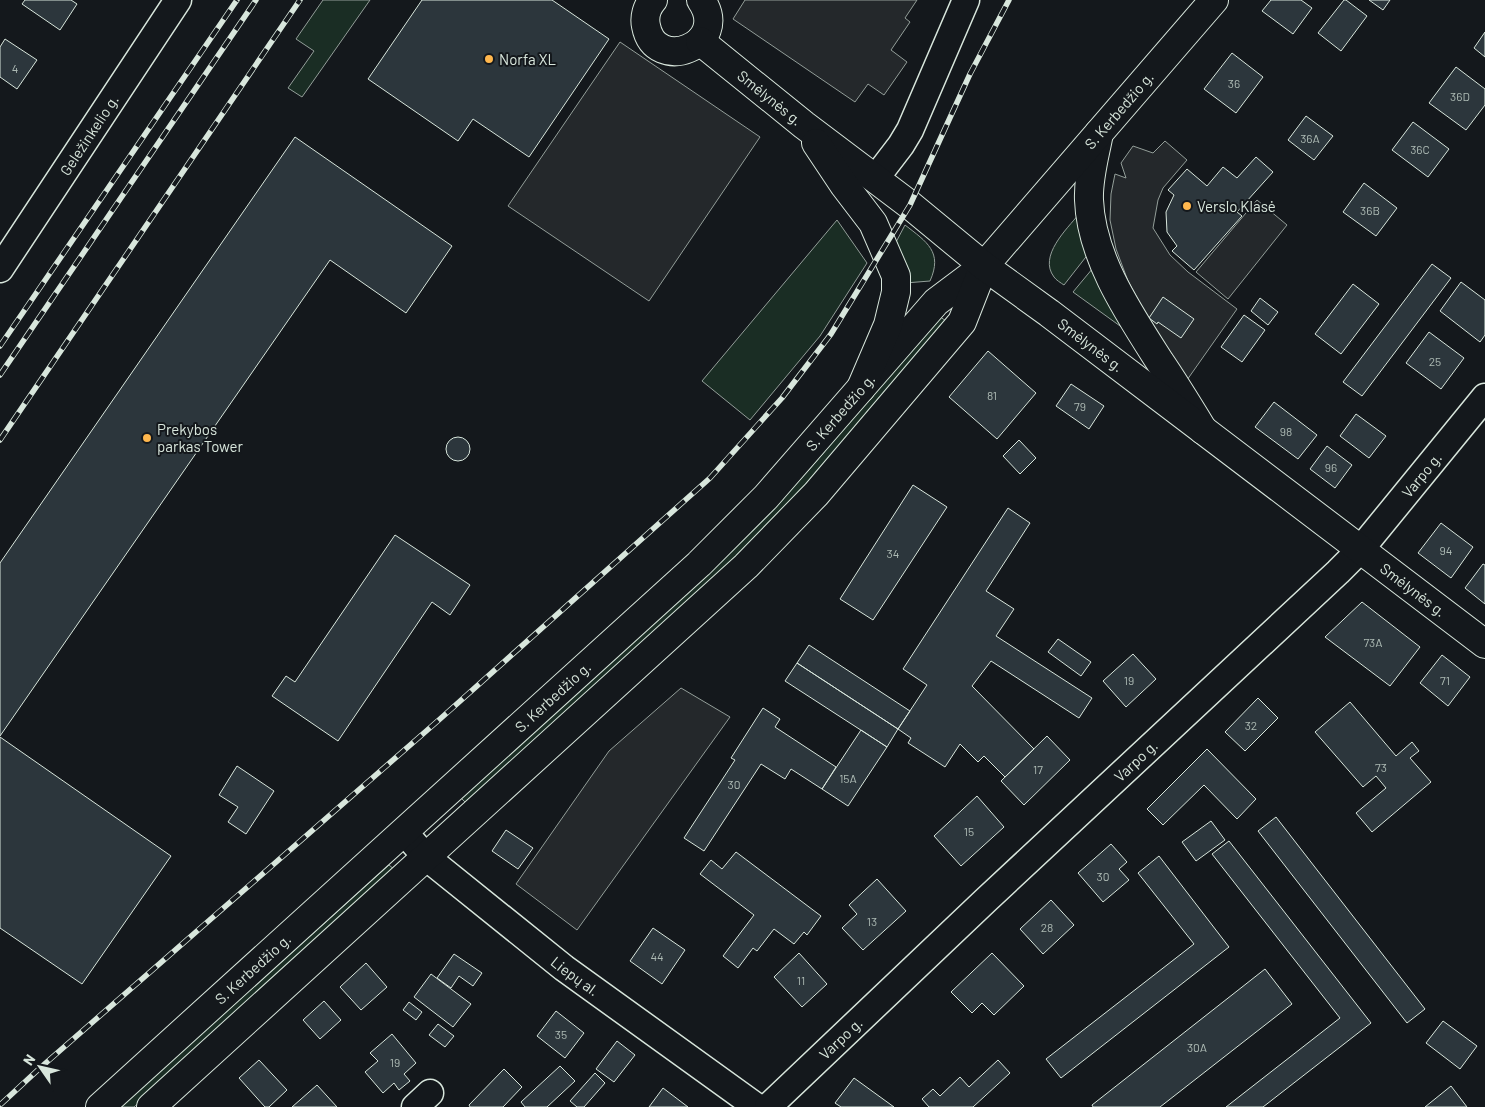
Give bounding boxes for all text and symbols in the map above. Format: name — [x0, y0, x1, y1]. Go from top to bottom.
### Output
place label: Norfa XL — [499, 50, 556, 68]
marker: Norfa XL — [483, 53, 495, 65]
house number: 4 — [12, 61, 18, 75]
street label: Smėlynės g. — [734, 66, 806, 129]
street label: S. Kerbedžio g. — [1080, 68, 1157, 152]
house number: 36 — [1228, 76, 1240, 90]
house number: 36D — [1450, 89, 1470, 103]
street label: Geležinkelio g. — [56, 91, 122, 179]
house number: 36A — [1300, 131, 1320, 145]
house number: 36C — [1410, 142, 1430, 156]
place label: Verslo Klasė — [1197, 197, 1276, 215]
marker: Verslo Klasė — [1181, 200, 1193, 212]
house number: 36B — [1360, 203, 1380, 217]
street label: Smėlynės g. — [1054, 314, 1127, 375]
house number: 25 — [1429, 354, 1441, 368]
street label: S. Kerbedžio g. — [802, 370, 879, 454]
house number: 81 — [987, 388, 997, 402]
house number: 79 — [1074, 399, 1086, 413]
place label: Prekybos parkas Tower — [157, 420, 244, 455]
house number: 98 — [1280, 424, 1292, 438]
marker: Prekybos parkas Tower — [141, 432, 153, 444]
street label: Varpo g. — [1398, 449, 1445, 501]
house number: 96 — [1325, 460, 1337, 474]
house number: 94 — [1440, 543, 1452, 557]
house number: 34 — [887, 546, 899, 560]
street label: Smėlynės g. — [1377, 559, 1450, 620]
house number: 73A — [1363, 635, 1383, 649]
street label: S. Kerbedžio g. — [511, 658, 594, 736]
house number: 19 — [1124, 673, 1134, 687]
house number: 71 — [1440, 673, 1450, 687]
house number: 32 — [1245, 718, 1257, 732]
street label: Varpo g. — [1110, 736, 1161, 785]
house number: 73 — [1375, 760, 1387, 774]
house number: 17 — [1033, 762, 1043, 776]
house number: 15A — [839, 771, 857, 785]
house number: 30 — [728, 777, 740, 791]
house number: 15 — [964, 824, 974, 838]
house number: 30 — [1097, 869, 1109, 883]
house number: 13 — [867, 914, 877, 928]
house number: 28 — [1041, 920, 1053, 934]
street label: S. Kerbedžio g. — [211, 930, 294, 1008]
house number: 44 — [650, 949, 664, 963]
street label: Liepų al. — [548, 952, 603, 999]
house number: 11 — [797, 973, 805, 987]
street label: Varpo g. — [815, 1013, 866, 1063]
house number: 35 — [555, 1027, 567, 1041]
house number: 30A — [1187, 1040, 1207, 1054]
north arrow — [15, 1042, 65, 1092]
text: N — [19, 1051, 38, 1068]
house number: 19 — [390, 1055, 400, 1069]

